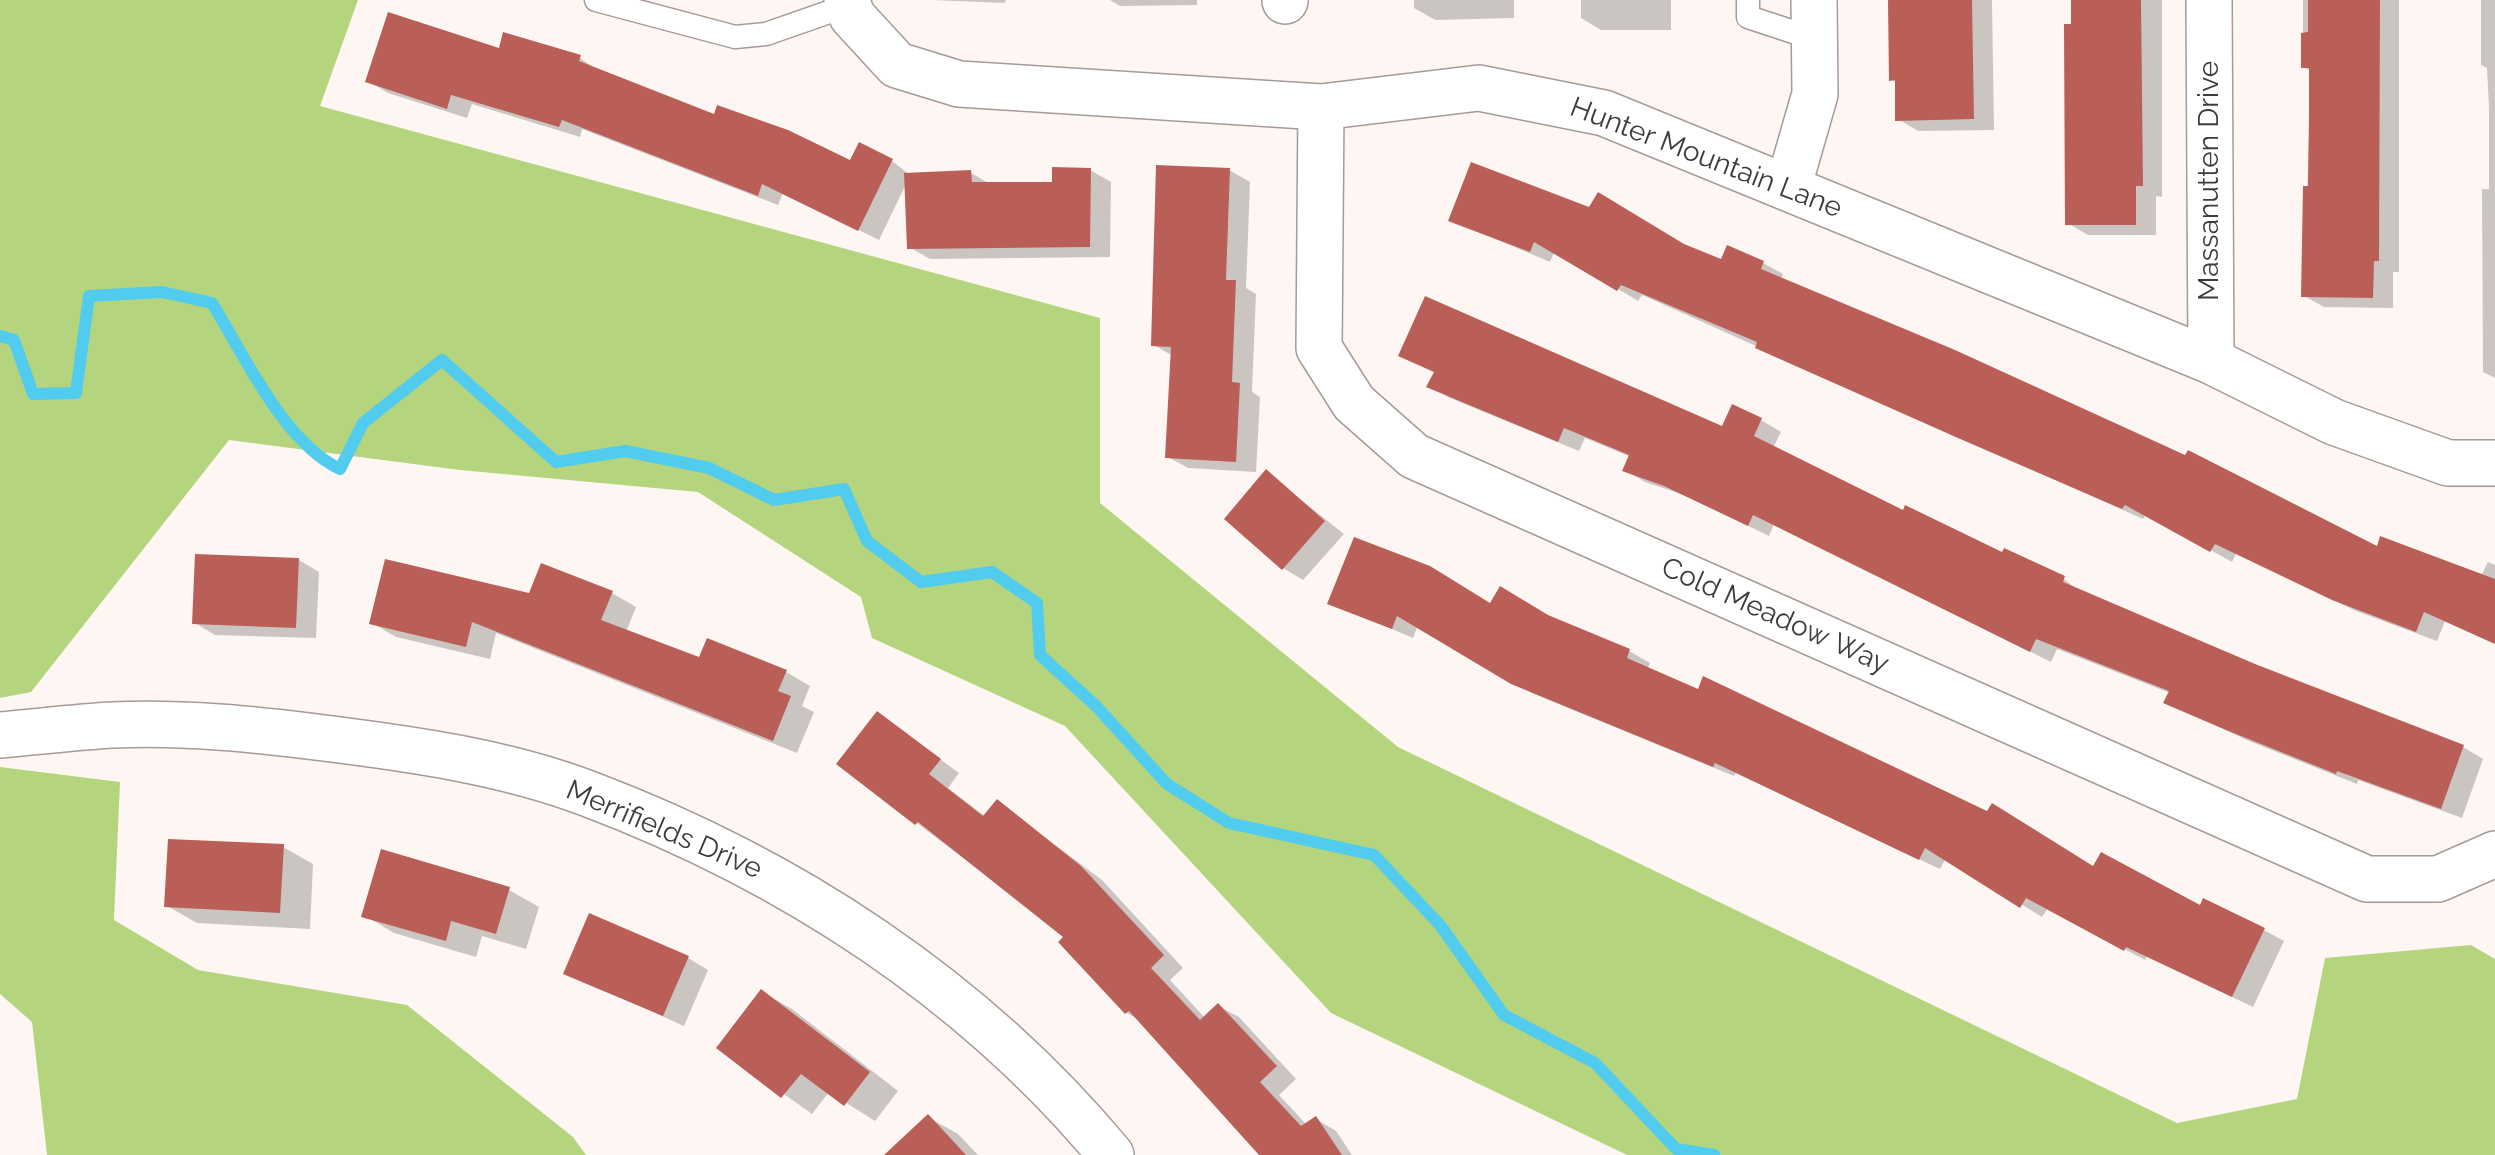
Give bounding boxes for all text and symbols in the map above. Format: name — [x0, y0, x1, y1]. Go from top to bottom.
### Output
street label: Massanutten Drive — [2193, 61, 2227, 301]
street label: Hunter Mountain Lane — [1565, 91, 1847, 225]
street label: Cold Meadow Way — [1656, 551, 1894, 681]
street label: Merrifields Drive — [561, 774, 767, 886]

